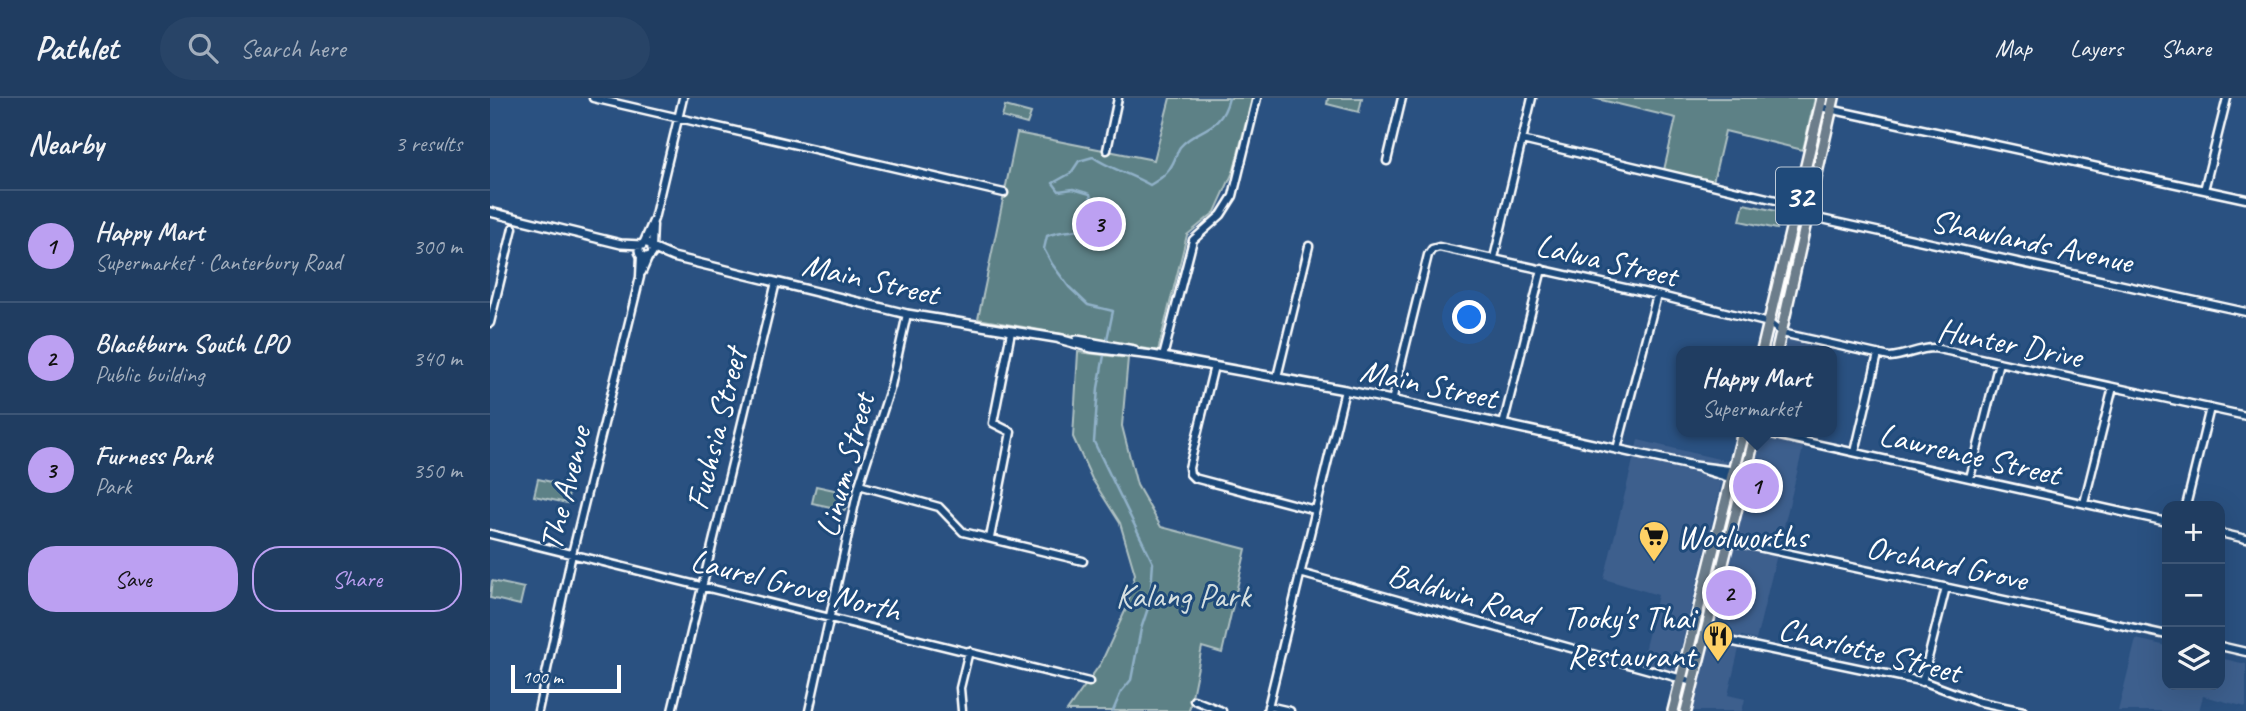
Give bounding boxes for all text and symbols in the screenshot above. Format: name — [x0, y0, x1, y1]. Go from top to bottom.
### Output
search box — [160, 17, 650, 80]
text: Pathlet — [35, 27, 118, 69]
icon: search — [184, 29, 222, 67]
text: Search here — [240, 32, 346, 65]
text: Map — [1995, 33, 2032, 63]
text: Layers — [2070, 33, 2123, 63]
text: Share — [2161, 33, 2211, 63]
text: Nearby — [28, 125, 104, 163]
text: 3 results — [395, 129, 462, 158]
road number: 32 — [1776, 168, 1822, 224]
pin: 3 — [1076, 198, 1122, 250]
street label: Shawlands Avenue — [1927, 199, 2139, 283]
text: Happy Mart — [95, 215, 204, 248]
street label: Lalwa Street — [1532, 223, 1684, 297]
text: 1 — [46, 232, 56, 261]
text: 300 m — [413, 232, 462, 261]
street label: Main Street — [799, 243, 946, 316]
text: Supermarket · Canterbury Road — [95, 248, 342, 277]
your location — [1452, 300, 1486, 334]
street label: Hunter Drive — [1934, 308, 2088, 378]
text: Blackburn South LPO — [95, 327, 288, 360]
street label: Fuchsia Street — [676, 340, 757, 514]
text: 2 — [46, 344, 56, 373]
text: 340 m — [413, 344, 462, 373]
popup — [1676, 346, 1837, 437]
street label: Main Street — [1357, 349, 1504, 420]
text: Public building — [95, 360, 204, 389]
text: Happy Mart — [1702, 361, 1811, 394]
street label: Linum Street — [806, 386, 885, 542]
text: Supermarket — [1702, 394, 1800, 423]
street label: Lawrence Street — [1875, 413, 2067, 496]
street label: The Avenue — [529, 420, 601, 554]
text: Furness Park — [95, 439, 212, 472]
text: 3 — [46, 456, 56, 485]
text: 350 m — [413, 456, 462, 485]
pin: 1 — [1733, 460, 1779, 512]
text: Park — [95, 472, 131, 501]
map controls — [2162, 501, 2225, 690]
button: + — [2162, 501, 2225, 564]
place label: Woolworths — [1677, 516, 1810, 558]
supermarket icon: Woolworths — [1637, 519, 1671, 563]
street label: Orchard Grove — [1863, 525, 2033, 601]
street label: Laurel Grove North — [687, 539, 907, 632]
button: Save — [28, 546, 238, 612]
button: Share — [252, 546, 462, 612]
street label: Baldwin Road — [1384, 553, 1547, 637]
button: − — [2162, 564, 2225, 627]
pin: 2 — [1706, 567, 1752, 619]
park label: Kalang Park — [1116, 575, 1252, 617]
place label: Tooky's Thai Restaurant — [1562, 597, 1699, 677]
street label: Charlotte Street — [1774, 607, 1968, 694]
restaurant icon: Tooky's Thai Restaurant — [1701, 619, 1735, 663]
button: layers — [2162, 627, 2225, 690]
scale bar — [511, 662, 621, 694]
text: 100 m — [522, 665, 563, 689]

